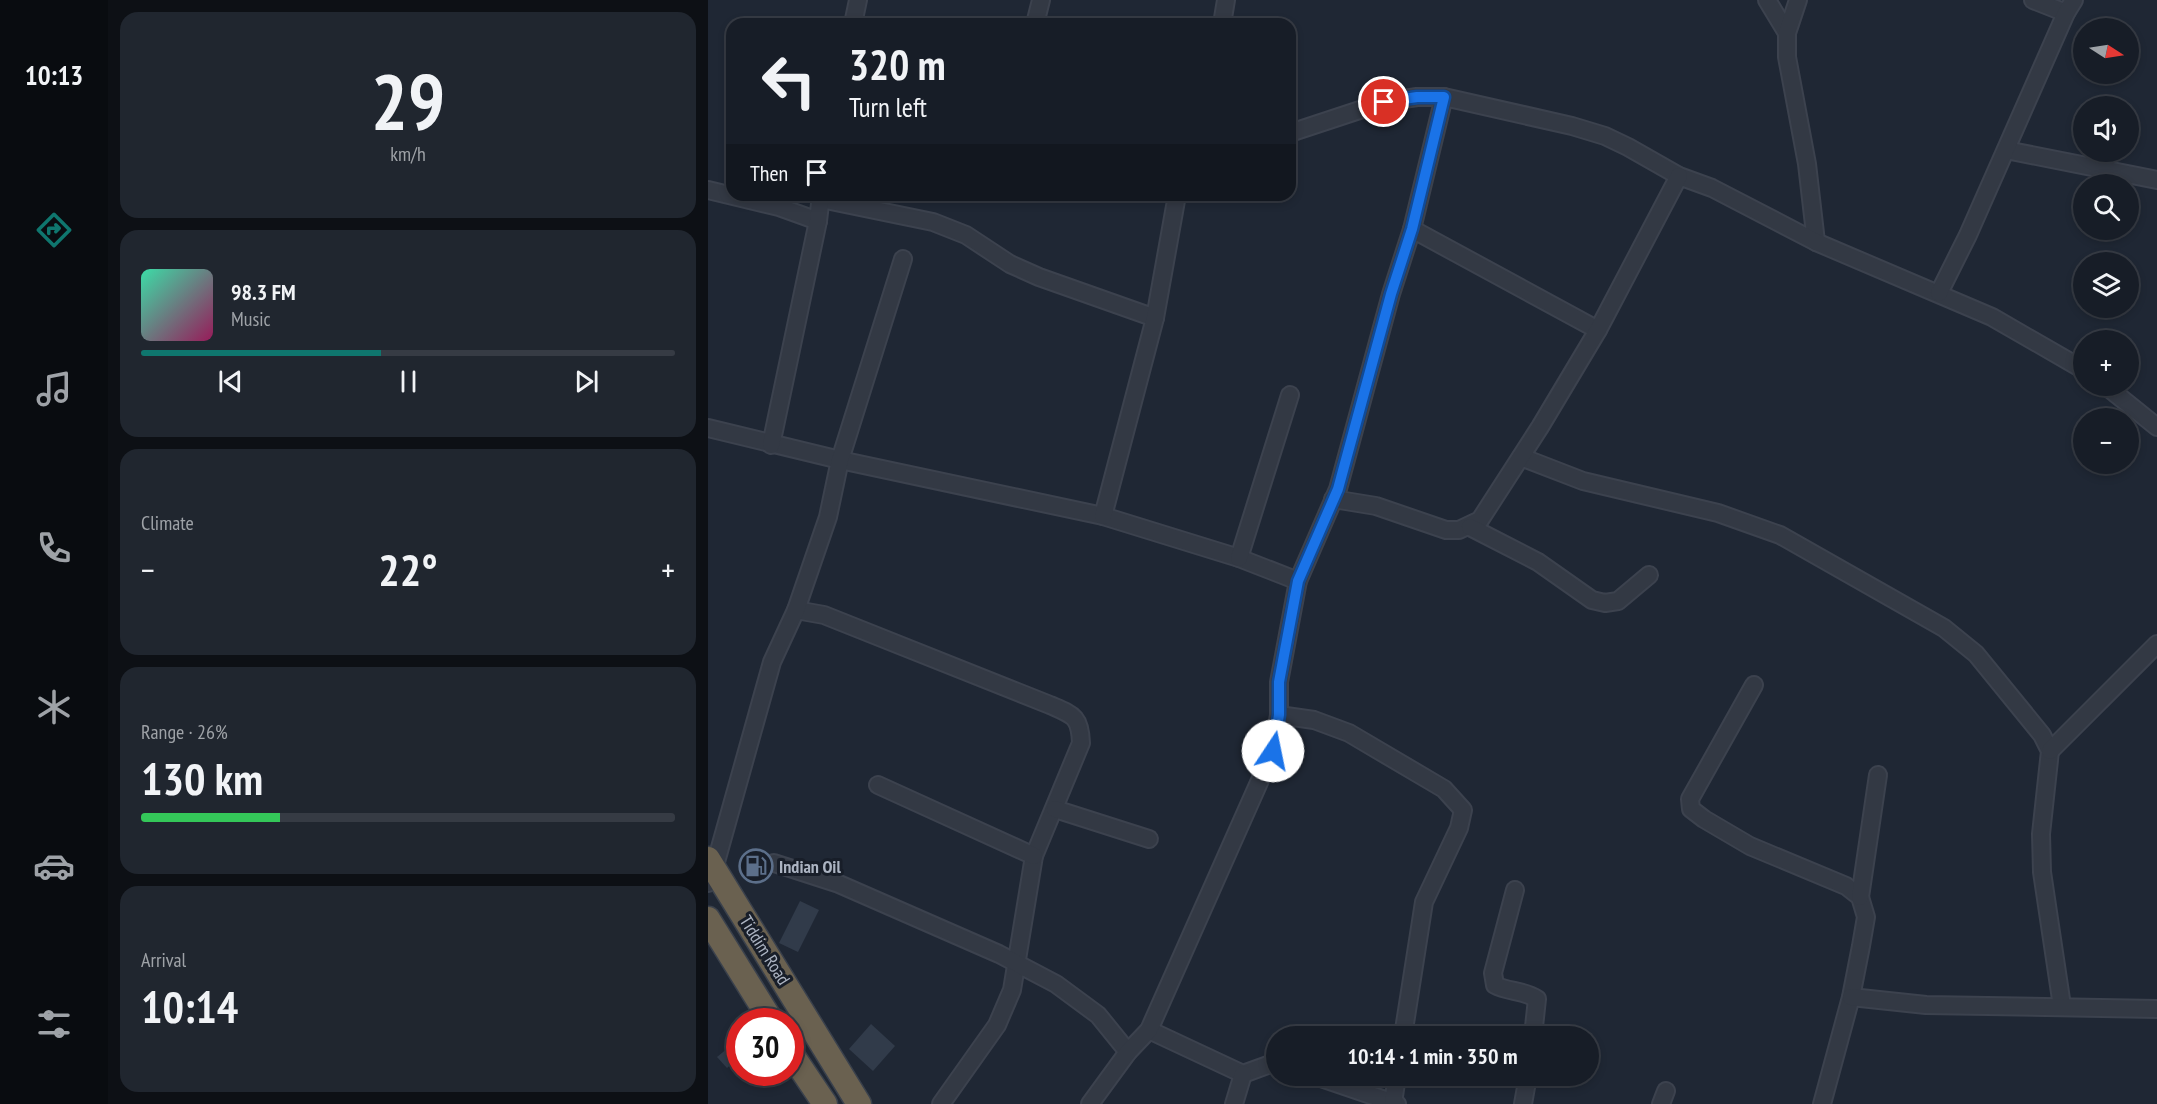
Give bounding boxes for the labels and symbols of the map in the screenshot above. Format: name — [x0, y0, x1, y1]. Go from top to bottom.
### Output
north arrow — [2073, 18, 2139, 84]
pin — [1358, 76, 1409, 127]
position arrow — [1241, 719, 1305, 783]
fuel station icon: Indian Oil — [738, 848, 774, 884]
place label: Indian Oil — [779, 855, 841, 878]
street label: Tiddim Road — [735, 911, 795, 989]
speed limit sign: 30 — [726, 1008, 804, 1086]

